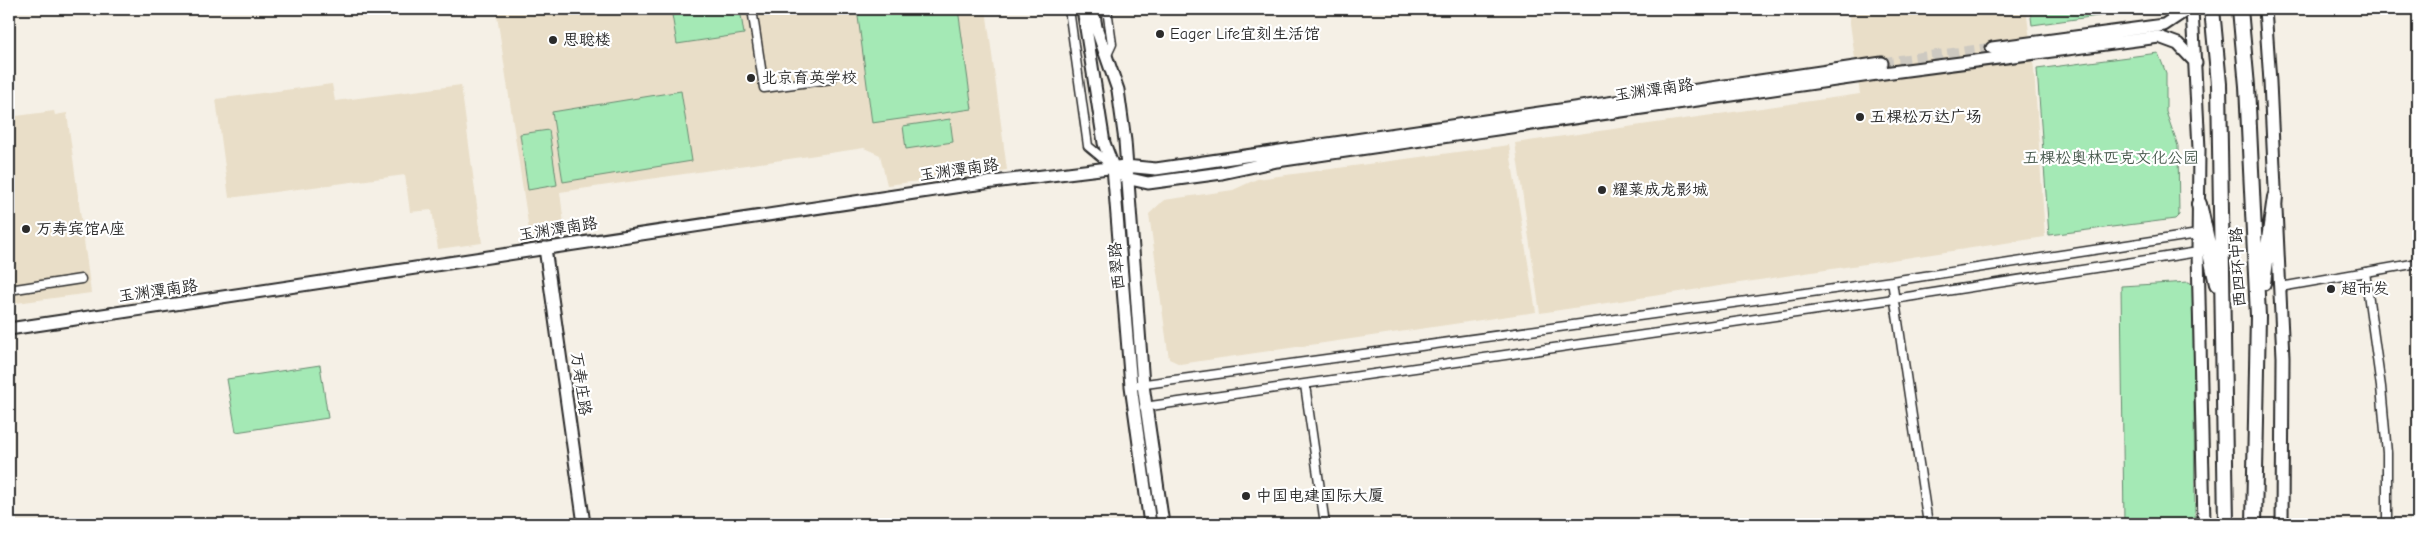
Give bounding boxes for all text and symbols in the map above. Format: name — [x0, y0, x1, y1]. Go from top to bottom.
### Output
place label: Eager Life宜刻生活馆 — [1170, 25, 1320, 43]
marker: Eager Life宜刻生活馆 — [1154, 28, 1166, 40]
place label: 思聪楼 — [563, 31, 611, 49]
marker: 思聪楼 — [547, 34, 559, 46]
place label: 北京育英学校 — [761, 69, 857, 87]
marker: 北京育英学校 — [745, 72, 757, 84]
street label: 玉渊潭南路 — [1613, 76, 1695, 104]
place label: 五棵松万达广场 — [1870, 108, 1982, 126]
marker: 五棵松万达广场 — [1854, 111, 1866, 123]
park label: 五棵松奥林匹克文化公园 — [2023, 149, 2199, 167]
street label: 玉渊潭南路 — [918, 156, 1000, 184]
place label: 耀莱成龙影城 — [1612, 181, 1708, 199]
marker: 耀莱成龙影城 — [1596, 184, 1608, 196]
street label: 玉渊潭南路 — [517, 214, 599, 244]
place label: 万寿宾馆A座 — [36, 220, 125, 238]
marker: 万寿宾馆A座 — [20, 223, 32, 235]
street label: 西四环中路 — [2227, 227, 2249, 307]
street label: 西翠路 — [1106, 241, 1128, 291]
street label: 玉渊潭南路 — [117, 277, 199, 305]
place label: 超市发 — [2341, 280, 2389, 298]
marker: 超市发 — [2325, 283, 2337, 295]
street label: 万寿庄路 — [568, 351, 594, 417]
place label: 中国电建国际大厦 — [1256, 487, 1384, 505]
marker: 中国电建国际大厦 — [1240, 490, 1252, 502]

